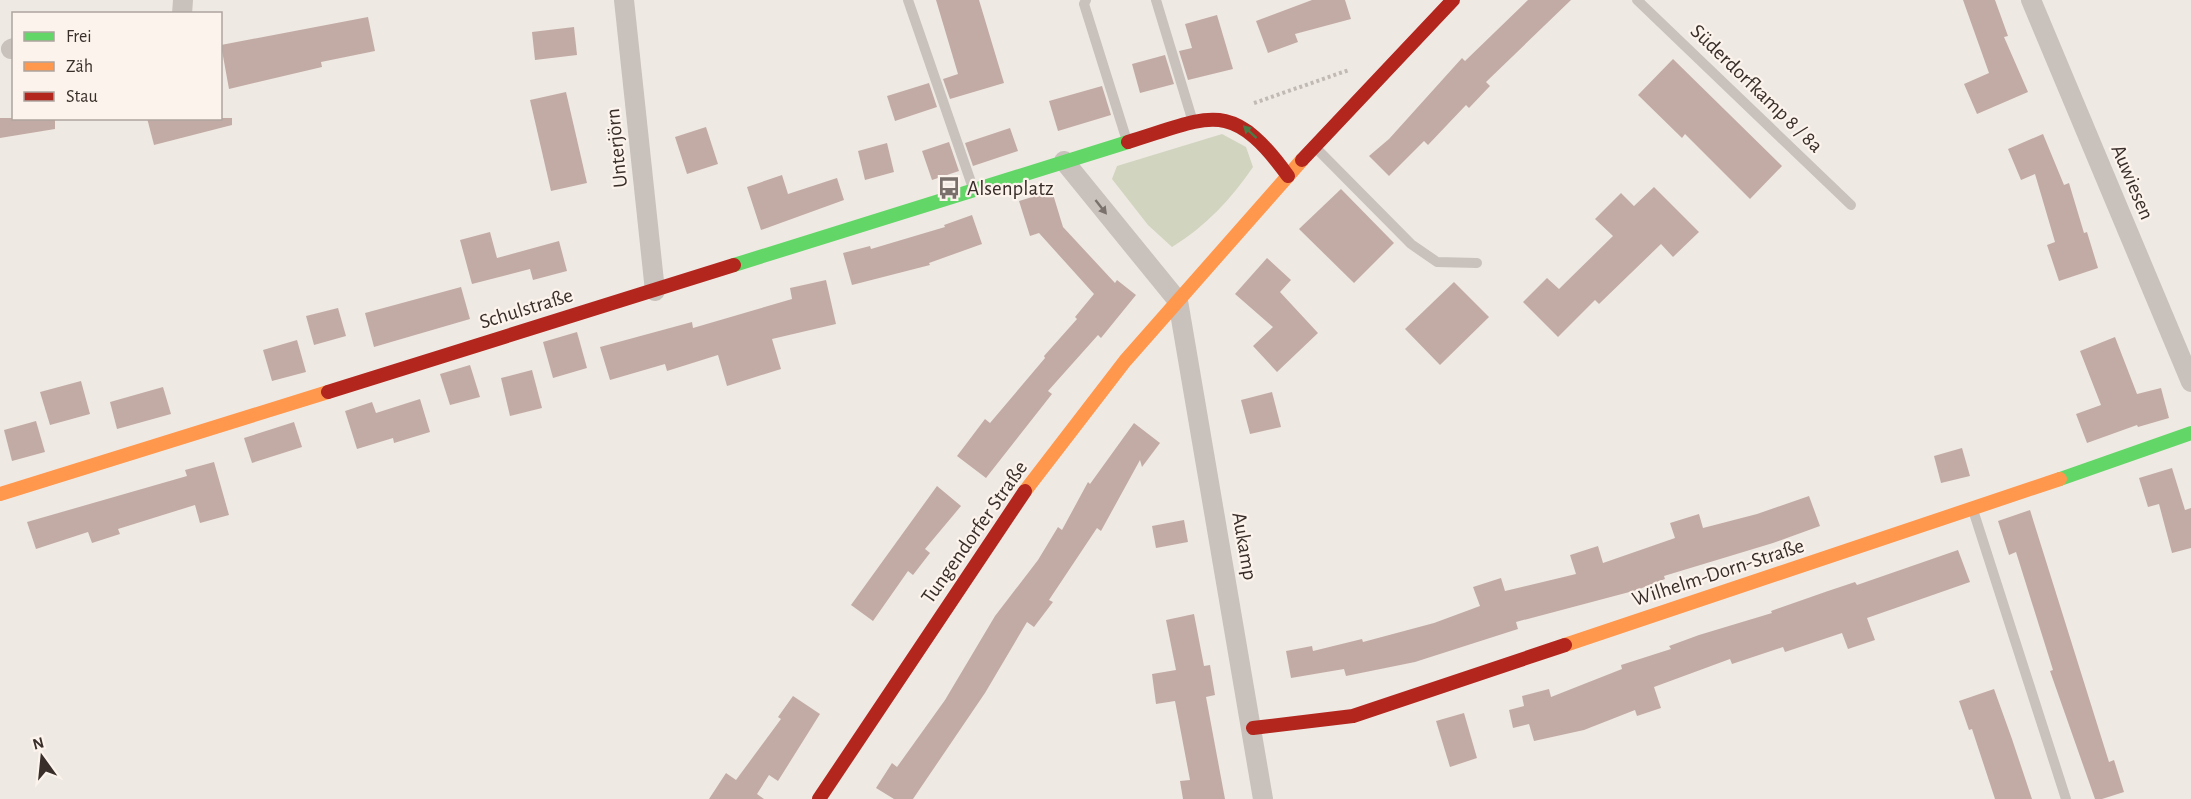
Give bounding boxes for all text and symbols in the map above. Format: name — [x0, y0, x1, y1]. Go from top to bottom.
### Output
legend — [12, 12, 222, 120]
street label: Süderdorfkamp 8 / 8a — [1687, 20, 1827, 157]
text: Frei — [66, 28, 92, 46]
text: Zäh — [66, 58, 93, 76]
text: Stau — [66, 88, 98, 106]
street label: Unterjörn — [602, 107, 631, 189]
one-way arrow — [1243, 125, 1257, 139]
street label: Auwiesen — [2107, 142, 2158, 223]
bus stop icon: Alsenplatz — [936, 175, 962, 201]
place label: Alsenplatz — [967, 178, 1054, 199]
one-way arrow — [1094, 199, 1107, 215]
street label: Schulstraße — [477, 284, 575, 333]
street label: Tungendorfer Straße — [917, 457, 1031, 607]
street label: Aukamp — [1228, 510, 1261, 582]
street label: Wilhelm-Dorn-Straße — [1630, 535, 1807, 610]
north arrow — [12, 727, 72, 787]
text: N — [31, 734, 46, 753]

